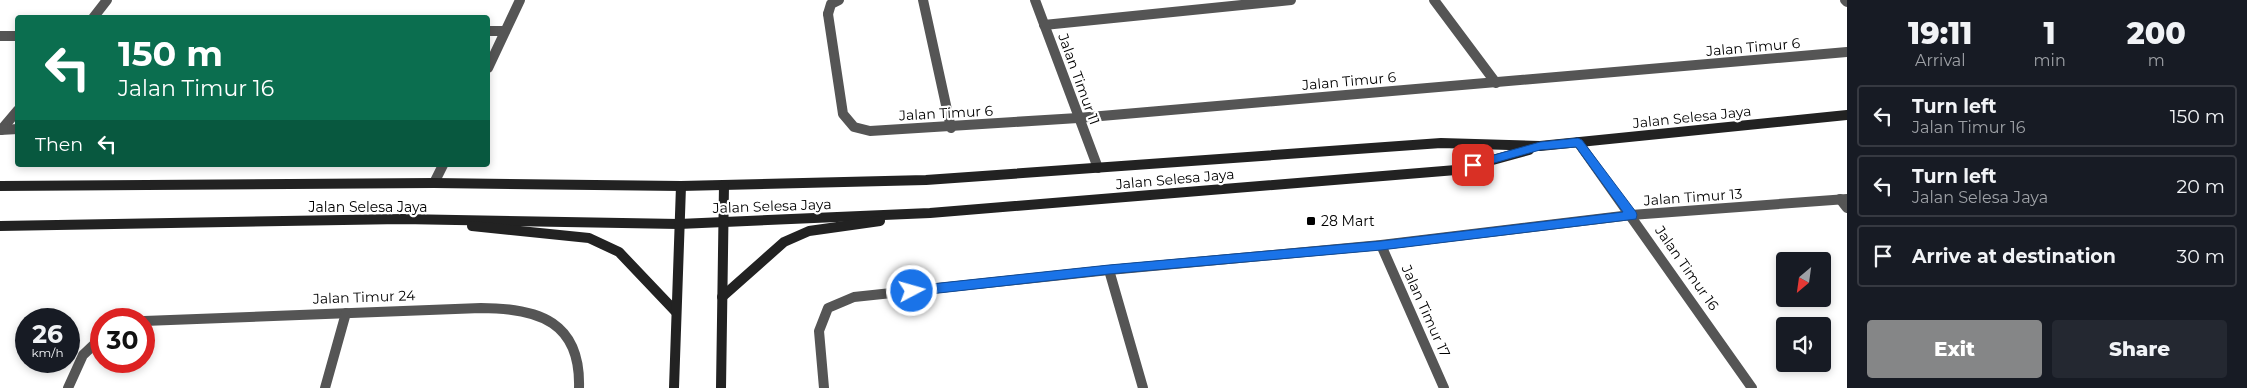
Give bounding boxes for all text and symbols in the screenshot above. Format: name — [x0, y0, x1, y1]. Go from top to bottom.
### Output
text: 19:11 — [1908, 15, 1973, 52]
text: 1 — [2044, 15, 2056, 52]
text: 200 — [2127, 15, 2186, 52]
street label: Jalan Timur 11 — [1054, 30, 1104, 127]
text: 150 m — [118, 32, 223, 75]
street label: Jalan Timur 6 — [1704, 34, 1801, 60]
icon: left — [35, 35, 100, 100]
text: Arrival — [1915, 51, 1966, 70]
text: min — [2034, 51, 2066, 70]
text: m — [2148, 51, 2165, 70]
street label: Jalan Timur 6 — [1300, 68, 1397, 94]
text: Jalan Timur 16 — [118, 75, 274, 102]
text: Turn left — [1912, 95, 1997, 118]
street label: Jalan Timur 6 — [897, 102, 994, 125]
street label: Jalan Selesa Jaya — [1631, 102, 1752, 132]
icon: left — [1869, 102, 1897, 130]
text: 150 m — [2170, 105, 2225, 128]
text: Jalan Timur 16 — [1912, 118, 2026, 137]
icon: left — [93, 130, 121, 158]
text: Then — [35, 133, 83, 156]
pin — [1452, 144, 1494, 186]
icon: arrive — [1459, 151, 1487, 179]
street label: Jalan Selesa Jaya — [1114, 165, 1235, 193]
text: Turn left — [1912, 165, 1997, 188]
icon: left — [1869, 172, 1897, 200]
text: 20 m — [2177, 175, 2225, 198]
street label: Jalan Timur 13 — [1642, 185, 1743, 209]
text: Jalan Selesa Jaya — [1912, 188, 2048, 207]
street label: Jalan Selesa Jaya — [711, 195, 832, 217]
street label: Jalan Selesa Jaya — [307, 198, 428, 216]
place label: 28 Mart — [1321, 212, 1375, 230]
marker: 28 Mart — [1305, 215, 1317, 227]
street label: Jalan Timur 16 — [1651, 221, 1723, 314]
icon: arrive — [1869, 242, 1897, 270]
text: Arrive at destination — [1912, 245, 2116, 268]
text: 30 m — [2177, 245, 2225, 268]
north arrow — [1776, 252, 1831, 308]
map controls — [1776, 252, 1831, 372]
street label: Jalan Timur 17 — [1397, 261, 1454, 360]
position arrow — [885, 264, 937, 316]
street label: Jalan Timur 24 — [311, 286, 416, 308]
speed limit sign: 30 — [90, 308, 155, 373]
button: sound — [1776, 317, 1831, 372]
text: 26 — [32, 319, 63, 349]
button: Exit — [1867, 320, 2042, 378]
button: Share — [2052, 320, 2227, 378]
text: km/h — [31, 345, 64, 360]

